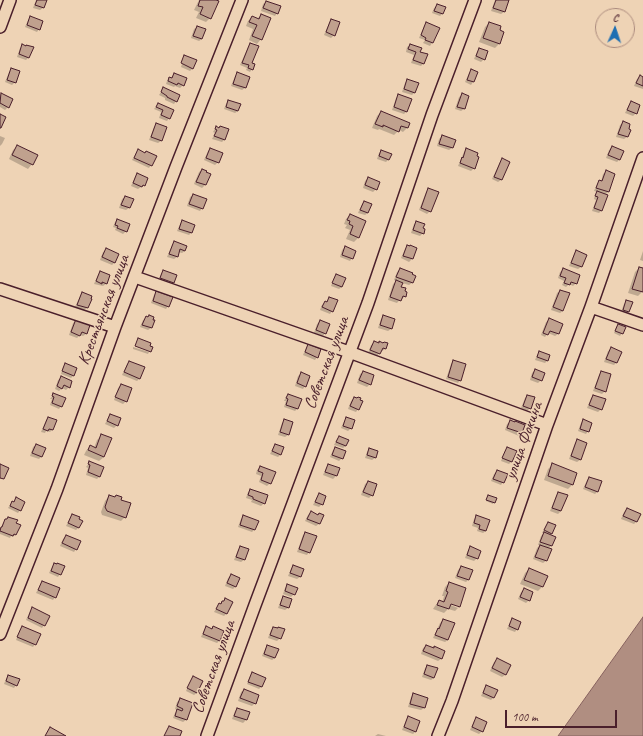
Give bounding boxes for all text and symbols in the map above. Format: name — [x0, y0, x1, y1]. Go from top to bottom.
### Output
north arrow — [595, 8, 635, 48]
text: С — [613, 10, 619, 24]
street label: Крестьянская улица — [74, 252, 134, 368]
street label: Советская улица — [300, 314, 354, 412]
street label: улица Фокина — [501, 399, 547, 483]
street label: Советская улица — [188, 618, 240, 716]
scale bar — [507, 702, 619, 728]
text: 100 m — [512, 709, 538, 725]

